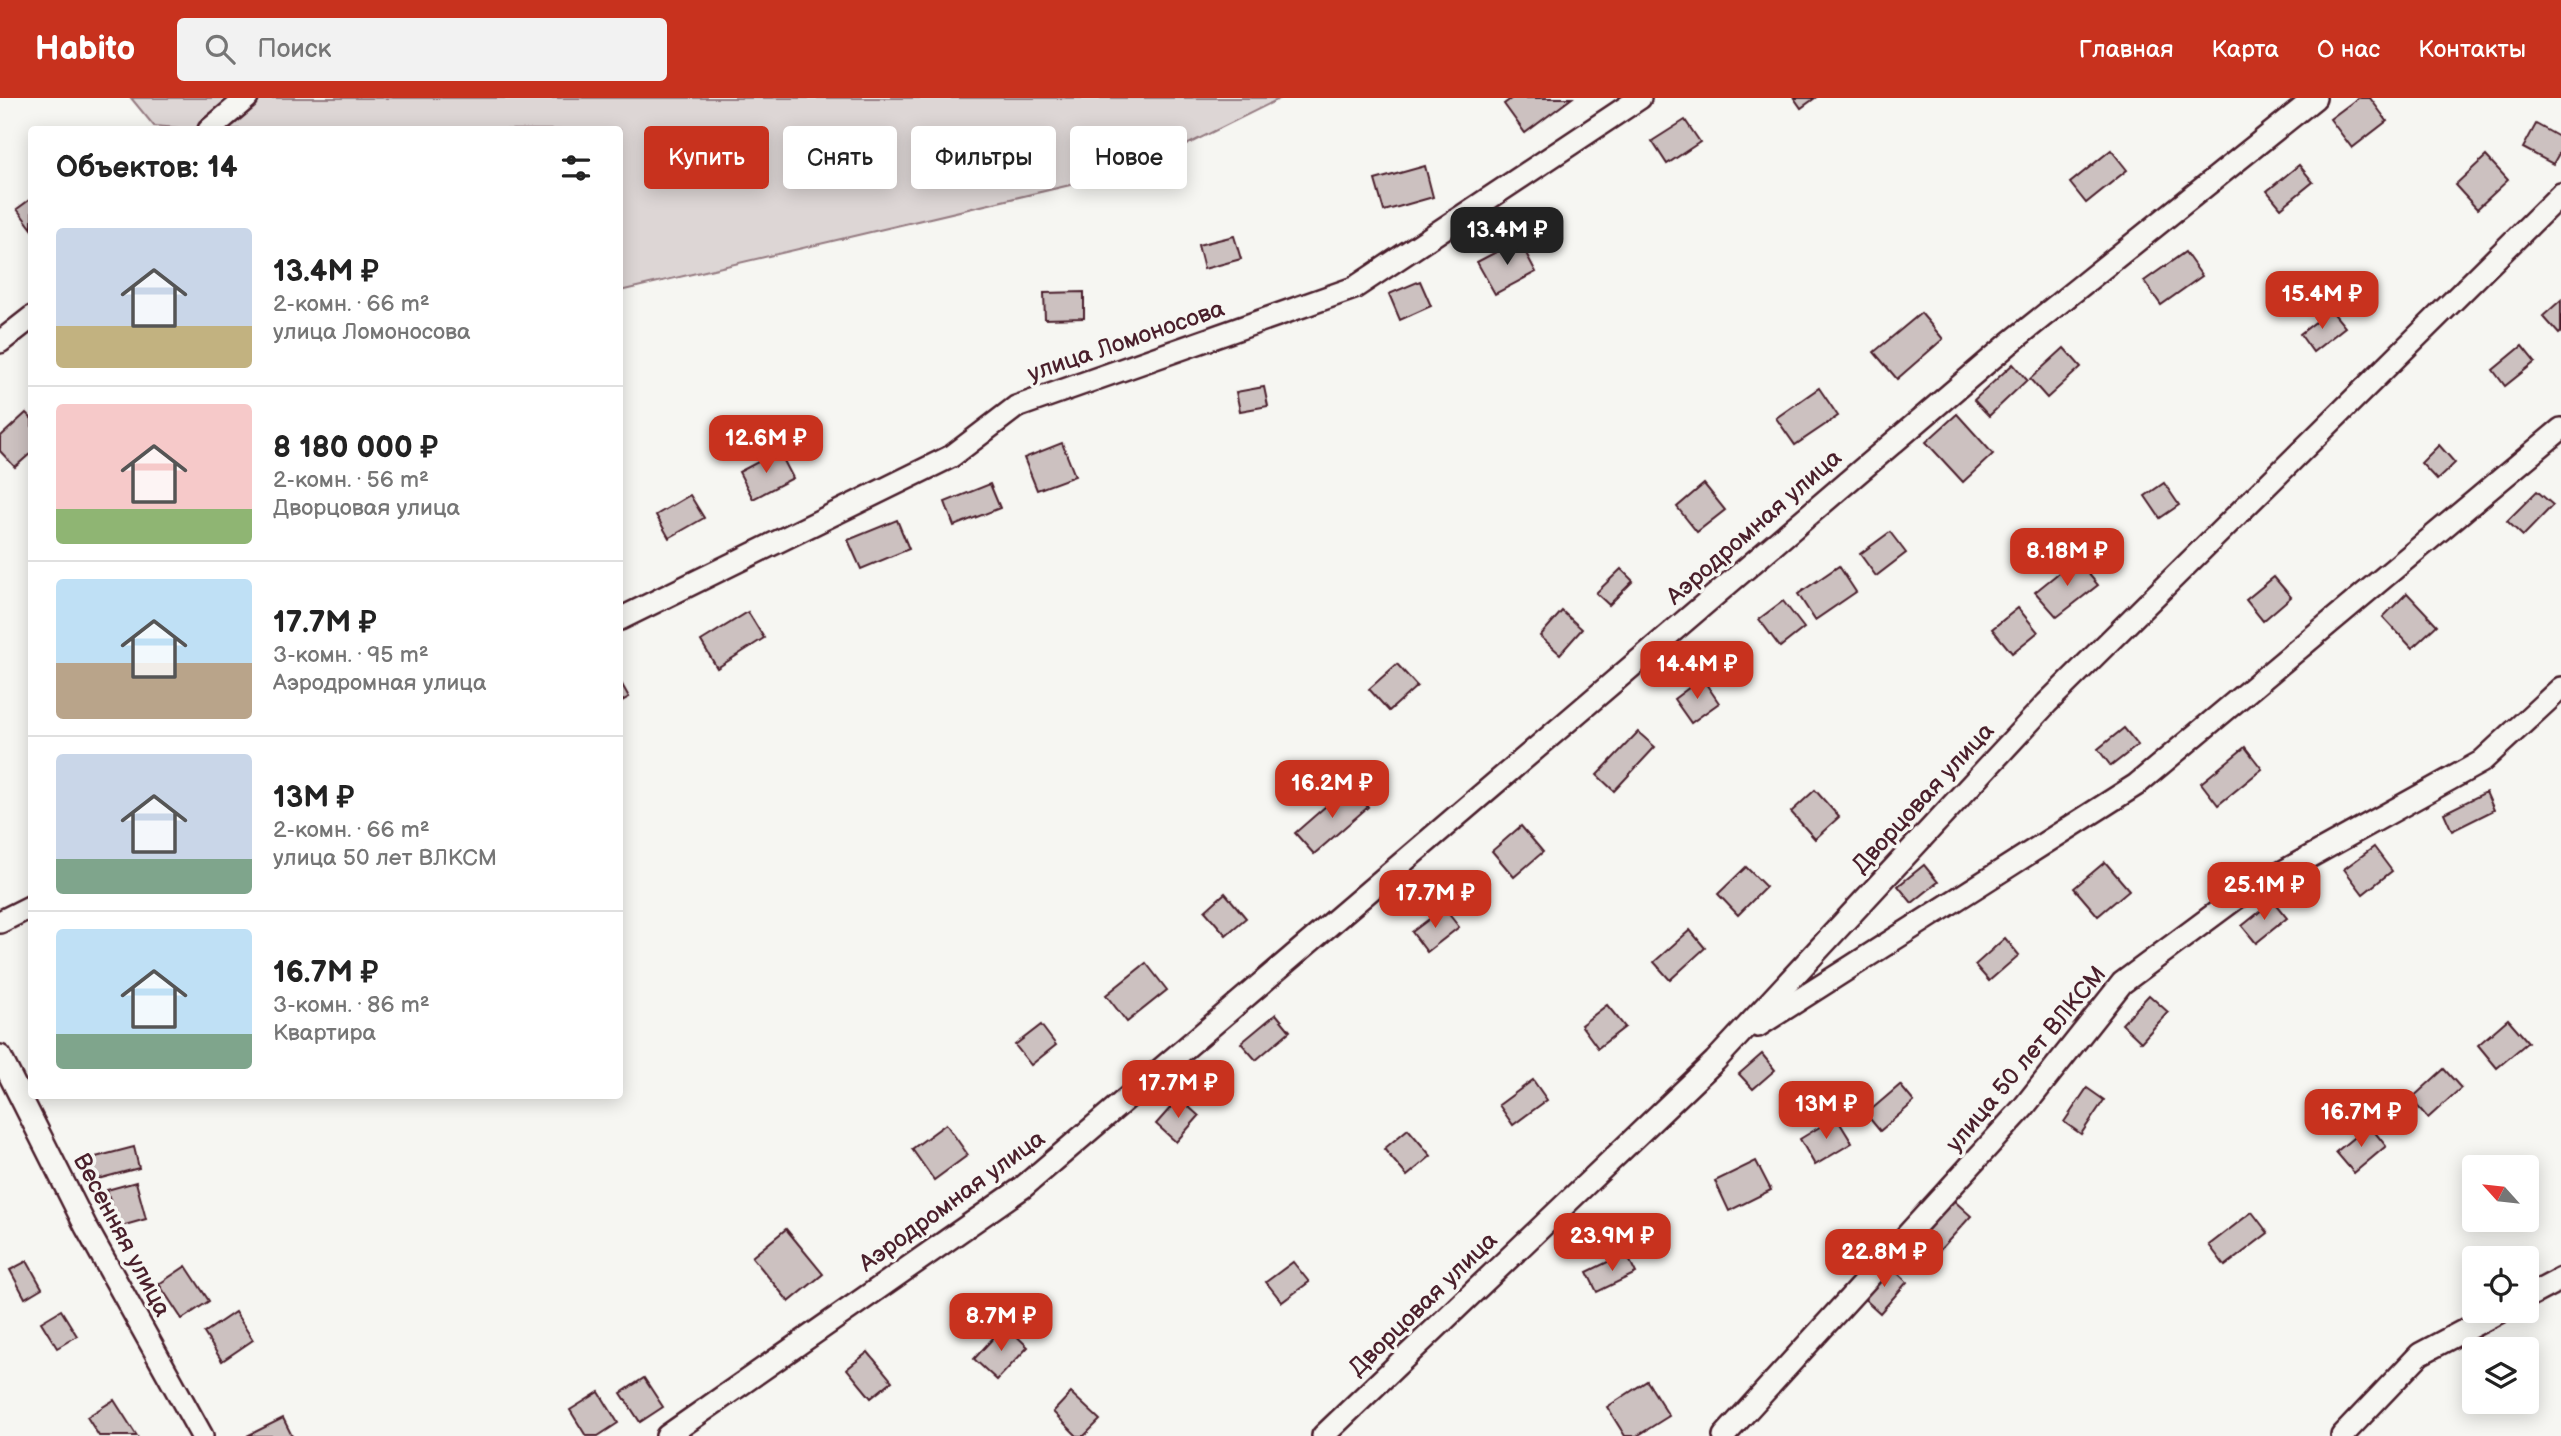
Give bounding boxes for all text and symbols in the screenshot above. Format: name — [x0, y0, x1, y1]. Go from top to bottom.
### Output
search box — [177, 18, 667, 81]
text: Habito — [35, 29, 135, 69]
icon: search — [201, 30, 239, 68]
text: Поиск — [257, 34, 331, 65]
text: Главная — [2079, 35, 2173, 64]
text: Карта — [2211, 35, 2279, 64]
text: О нас — [2317, 35, 2380, 64]
text: Контакты — [2418, 35, 2526, 64]
chip: Купить — [644, 126, 769, 189]
chip: Снять — [783, 126, 897, 189]
chip: Фильтры — [911, 126, 1056, 189]
chip: Новое — [1070, 126, 1187, 189]
icon: filters — [557, 149, 595, 187]
text: Объектов: 14 — [56, 150, 238, 186]
pin: 13.4M ₽ — [1442, 208, 1572, 267]
text: 13.4M ₽ — [1466, 216, 1548, 244]
text: 13.4M ₽ — [273, 254, 379, 290]
icon: home — [112, 256, 196, 340]
pin: 15.4M ₽ — [2257, 272, 2387, 331]
text: 15.4M ₽ — [2282, 280, 2362, 308]
text: 2-комн. · 66 m² — [273, 290, 430, 318]
street label: улица Ломоносова — [1024, 294, 1228, 388]
text: улица Ломоносова — [273, 318, 471, 346]
pin: 12.6M ₽ — [701, 416, 831, 475]
text: 12.6M ₽ — [725, 424, 807, 452]
text: 8 180 000 ₽ — [273, 430, 438, 466]
icon: home — [112, 432, 196, 516]
street label: Аэродромная улица — [1660, 443, 1848, 612]
text: 2-комн. · 56 m² — [273, 466, 429, 494]
text: Дворцовая улица — [273, 494, 460, 522]
pin: 8.18M ₽ — [2002, 528, 2132, 588]
text: 8.18M ₽ — [2026, 537, 2108, 565]
text: 17.7M ₽ — [273, 605, 377, 641]
icon: home — [112, 607, 196, 691]
text: 3-комн. · 95 m² — [273, 641, 429, 669]
pin: 14.4M ₽ — [1632, 642, 1762, 701]
text: 14.4M ₽ — [1656, 650, 1738, 678]
text: Аэродромная улица — [273, 669, 487, 697]
street label: Дворцовая улица — [1846, 717, 2000, 879]
pin: 16.2M ₽ — [1267, 760, 1397, 820]
text: 16.2M ₽ — [1291, 769, 1373, 797]
text: 13M ₽ — [273, 780, 355, 816]
icon: home — [112, 782, 196, 866]
text: 2-комн. · 66 m² — [273, 816, 430, 844]
text: улица 50 лет ВЛКСМ — [273, 844, 497, 872]
pin: 25.1M ₽ — [2199, 862, 2329, 922]
pin: 17.7M ₽ — [1370, 870, 1500, 930]
text: 25.1M ₽ — [2223, 871, 2305, 899]
text: 17.7M ₽ — [1395, 879, 1475, 907]
text: 16.7M ₽ — [273, 955, 378, 991]
icon: home — [112, 957, 196, 1041]
street label: улица 50 лет ВЛКСМ — [1940, 960, 2112, 1158]
text: 3-комн. · 86 m² — [273, 991, 430, 1019]
text: Квартира — [273, 1019, 376, 1047]
pin: 17.7M ₽ — [1113, 1060, 1243, 1120]
text: 17.7M ₽ — [1138, 1069, 1218, 1097]
pin: 13M ₽ — [1777, 1082, 1875, 1141]
text: 13M ₽ — [1795, 1090, 1857, 1118]
pin: 16.7M ₽ — [2296, 1090, 2426, 1149]
text: 16.7M ₽ — [2321, 1098, 2401, 1126]
street label: Аэродромная улица — [853, 1124, 1051, 1279]
street label: Весенняя улица — [67, 1149, 177, 1321]
north arrow — [2462, 1155, 2539, 1232]
map controls — [2462, 1155, 2539, 1414]
pin: 23.9M ₽ — [1547, 1214, 1677, 1273]
text: 23.9M ₽ — [1570, 1222, 1654, 1250]
street label: Дворцовая улица — [1343, 1226, 1503, 1382]
pin: 22.8M ₽ — [1819, 1230, 1949, 1289]
text: 22.8M ₽ — [1841, 1238, 1927, 1266]
button: locate — [2462, 1246, 2539, 1323]
pin: 8.7M ₽ — [944, 1294, 1058, 1353]
text: 8.7M ₽ — [965, 1302, 1037, 1330]
button: layers — [2462, 1337, 2539, 1414]

